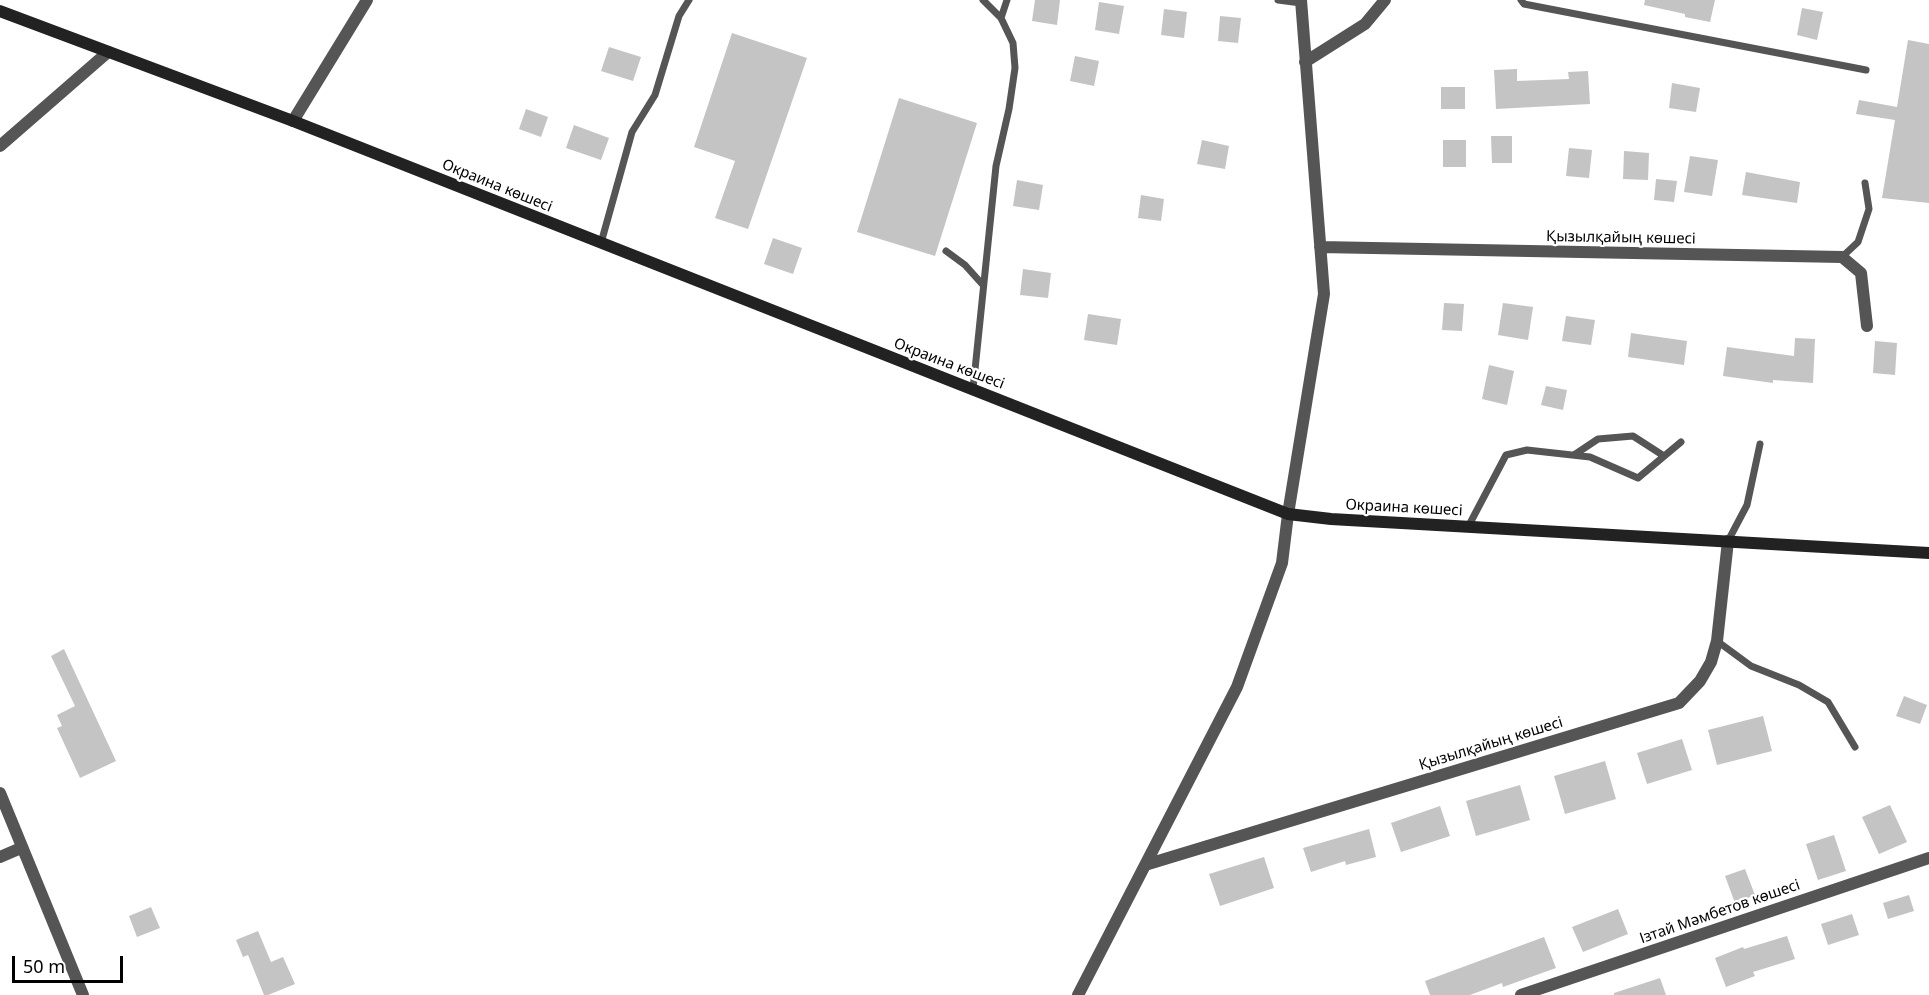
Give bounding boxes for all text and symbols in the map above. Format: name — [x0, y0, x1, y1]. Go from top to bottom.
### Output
street label: Окраина көшесі — [439, 156, 555, 216]
street label: Қызылқайың көшесі — [1546, 228, 1696, 248]
street label: Окраина көшесі — [891, 335, 1007, 393]
street label: Окраина көшесі — [1345, 496, 1463, 520]
street label: Қызылқайың көшесі — [1417, 714, 1565, 774]
street label: Ізтай Мәмбетов көшесі — [1637, 876, 1803, 948]
scale bar — [15, 944, 126, 982]
text: 50 m — [23, 954, 65, 978]

